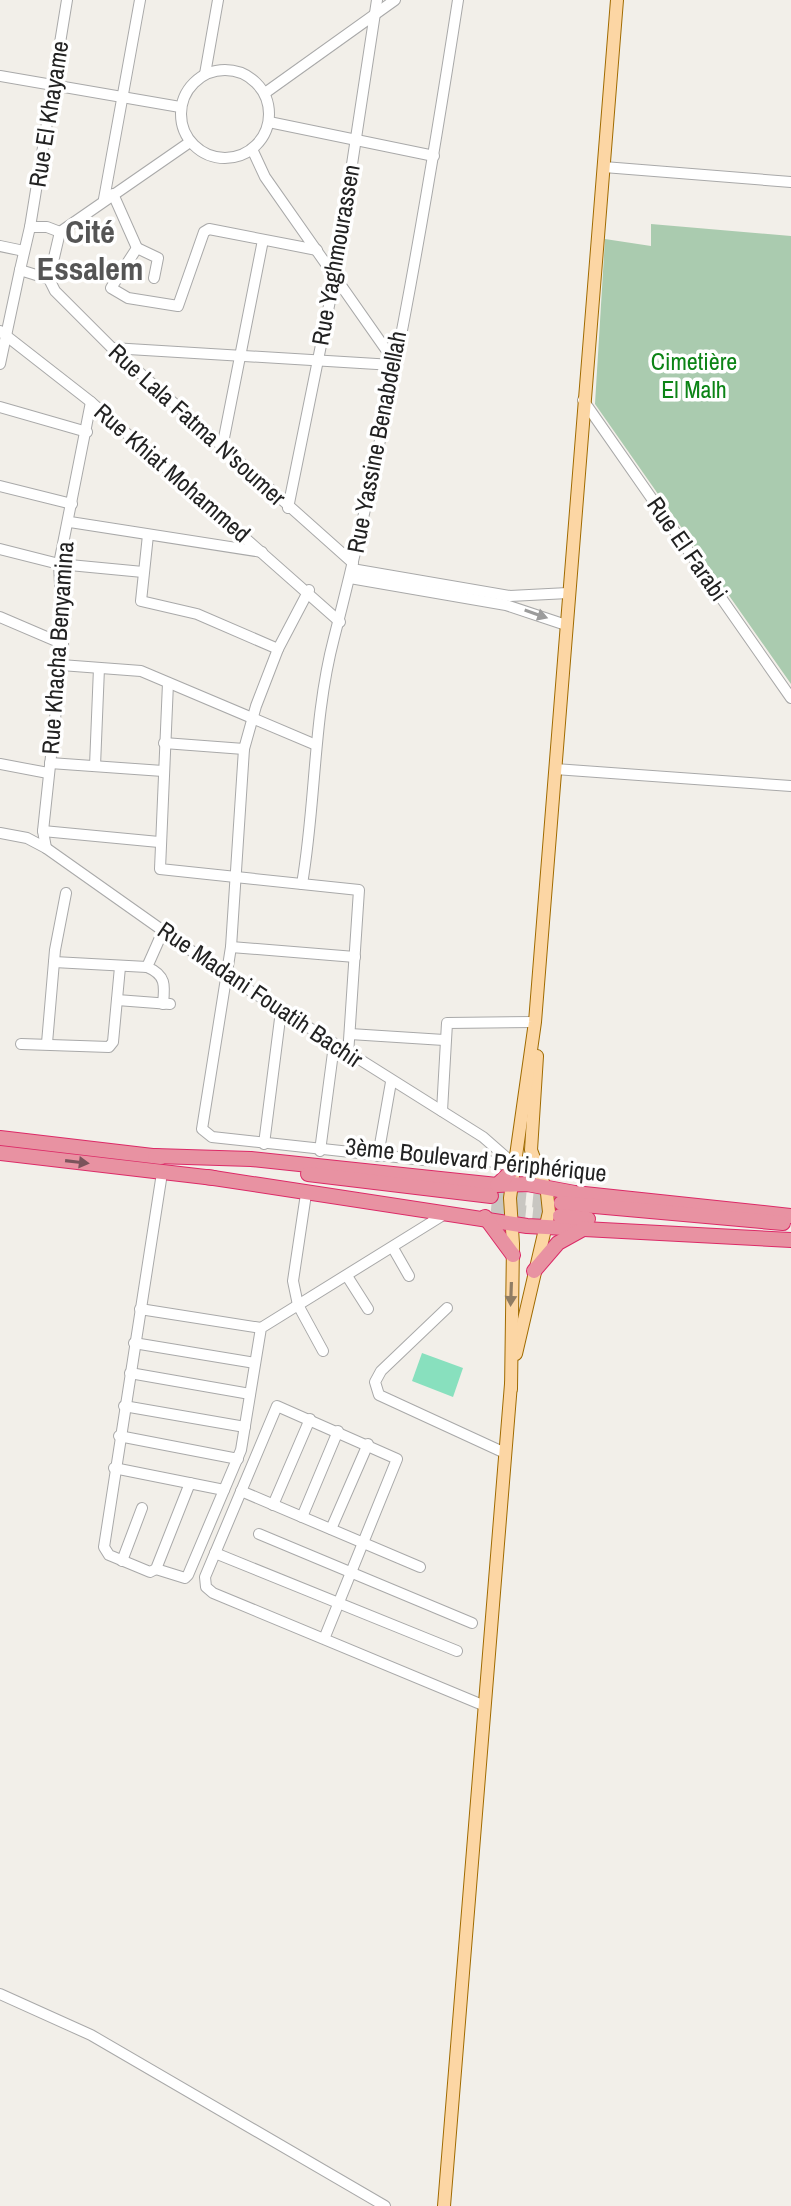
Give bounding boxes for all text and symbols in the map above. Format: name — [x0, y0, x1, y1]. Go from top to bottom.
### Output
street label: Rue El Khayame — [21, 38, 75, 189]
street label: Rue Yaghmourassen — [303, 162, 367, 348]
district label: Cité Essalem — [37, 210, 143, 290]
street label: Rue Yassine Benabdellah — [339, 328, 413, 556]
street label: Rue Lala Fatma N'soumer — [102, 336, 293, 513]
park label: Cimetière El Malh — [651, 345, 737, 405]
street label: Rue Khiat Mohammed — [88, 396, 257, 549]
street label: Rue El Farabi — [640, 490, 735, 607]
street label: Rue Khacha Benyamina — [34, 540, 80, 755]
one-way arrow — [524, 608, 548, 620]
street label: Rue Madani Fouatih Bachir — [152, 914, 370, 1075]
street label: 3ème Boulevard Périphérique — [344, 1129, 608, 1189]
one-way arrow — [65, 1156, 90, 1169]
one-way arrow — [504, 1282, 517, 1307]

